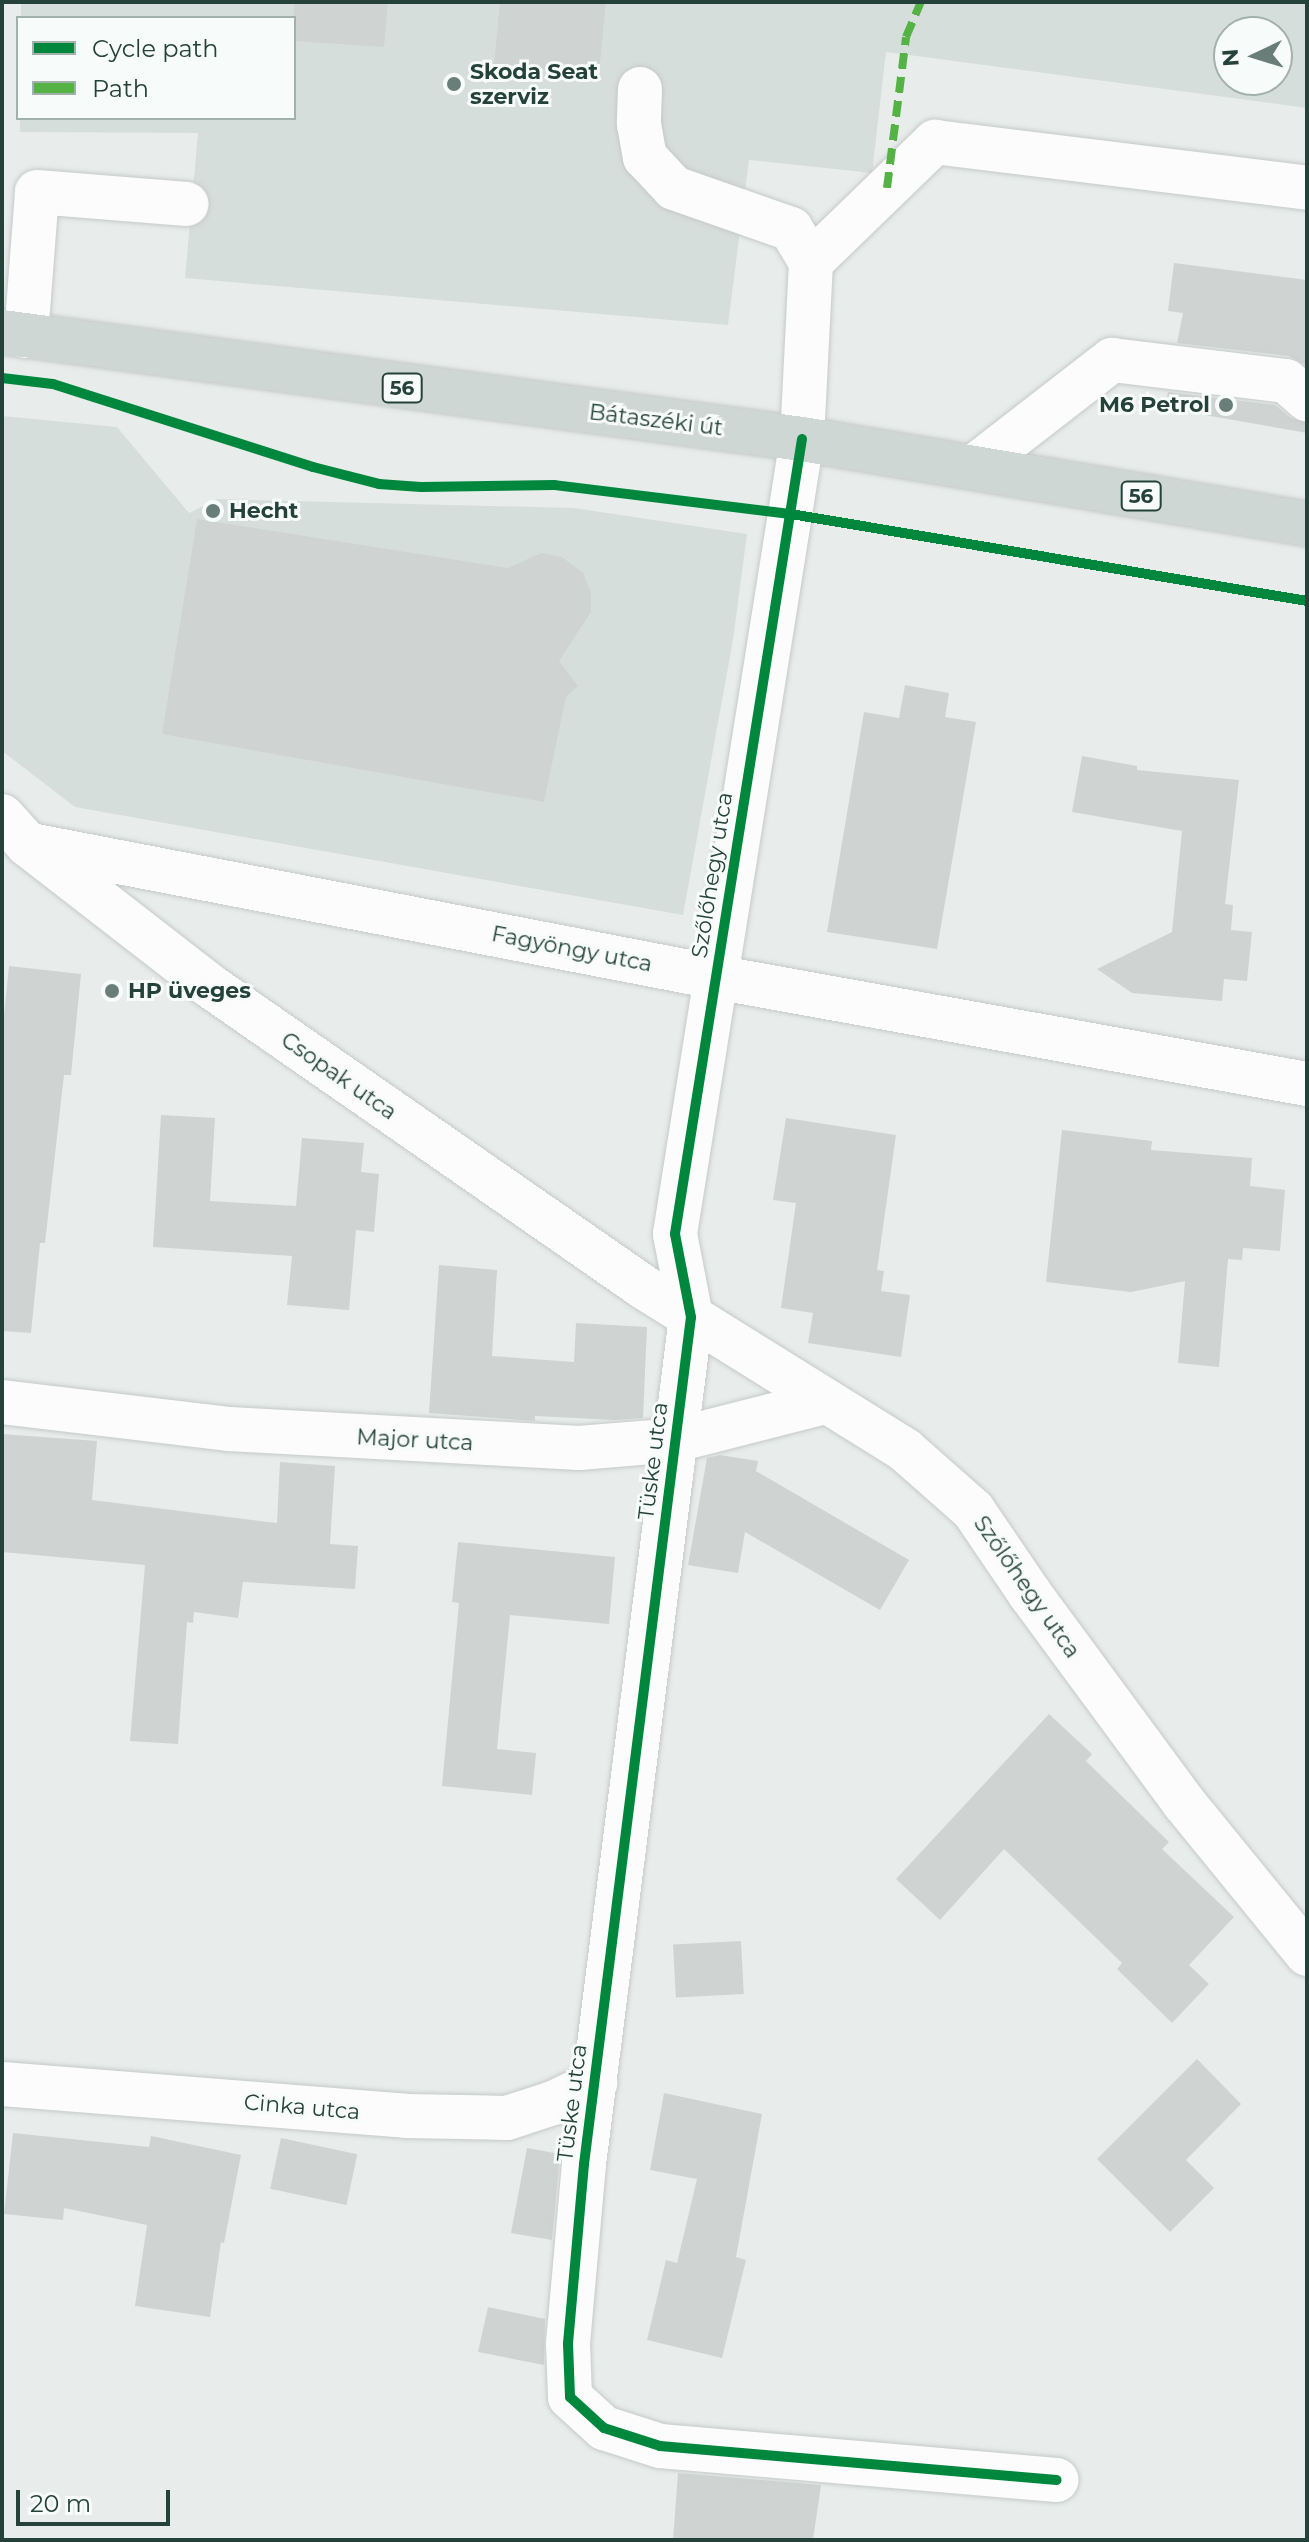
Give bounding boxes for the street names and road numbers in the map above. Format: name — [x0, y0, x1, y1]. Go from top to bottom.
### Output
road number: 56 — [380, 372, 424, 404]
street label: Bátaszéki út — [588, 399, 724, 441]
road number: 56 — [1119, 480, 1163, 512]
street label: Szőlőhegy utca — [686, 790, 738, 960]
street label: Fagyöngy utca — [489, 920, 655, 978]
street label: Csopak utca — [276, 1026, 402, 1126]
street label: Tüske utca — [633, 1401, 673, 1521]
street label: Major utca — [356, 1424, 474, 1456]
street label: Szőlőhegy utca — [968, 1511, 1086, 1663]
street label: Tüske utca — [552, 2043, 592, 2163]
street label: Cinka utca — [243, 2089, 361, 2125]

